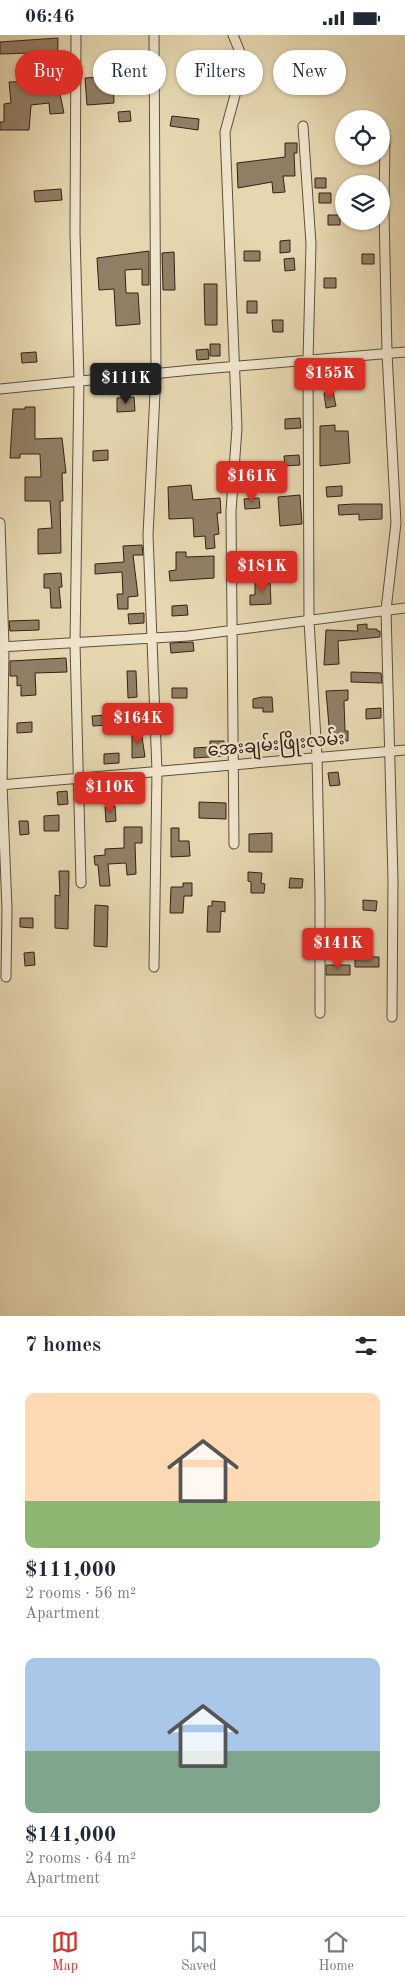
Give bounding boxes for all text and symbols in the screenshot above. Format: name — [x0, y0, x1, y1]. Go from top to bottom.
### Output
text: 06:46 — [25, 8, 74, 27]
chip: Buy — [15, 50, 83, 95]
chip: Rent — [93, 50, 166, 95]
chip: Filters — [176, 50, 263, 95]
chip: New — [273, 50, 346, 95]
map controls — [335, 110, 390, 230]
button: locate — [335, 110, 390, 165]
button: layers — [335, 175, 390, 230]
pin: $155K — [295, 357, 365, 400]
pin: $111K — [91, 363, 161, 405]
text: $155K — [305, 366, 355, 382]
text: $111K — [101, 371, 151, 387]
pin: $161K — [217, 461, 287, 503]
text: $161K — [227, 469, 277, 485]
pin: $181K — [227, 551, 297, 593]
text: $181K — [237, 559, 287, 575]
pin: $164K — [103, 703, 173, 745]
text: $164K — [113, 711, 163, 727]
street label: အေးချမ်းဖြိုးလမ်း — [206, 724, 346, 765]
pin: $110K — [75, 771, 145, 814]
text: $110K — [85, 780, 135, 796]
pin: $141K — [303, 927, 373, 970]
text: $141K — [313, 936, 363, 952]
icon: filters — [352, 1332, 380, 1360]
text: 7 homes — [25, 1335, 101, 1356]
icon: home — [158, 1426, 248, 1516]
text: $111,000 — [25, 1560, 116, 1581]
text: 2 rooms · 56 m² — [25, 1586, 136, 1602]
text: Apartment — [25, 1606, 100, 1622]
icon: home — [158, 1691, 248, 1781]
text: $141,000 — [25, 1825, 116, 1846]
text: 2 rooms · 64 m² — [25, 1851, 136, 1867]
text: Apartment — [25, 1871, 100, 1887]
tab: Map — [51, 1928, 79, 1975]
tab: Saved — [181, 1928, 217, 1975]
tab: Home — [318, 1928, 354, 1975]

